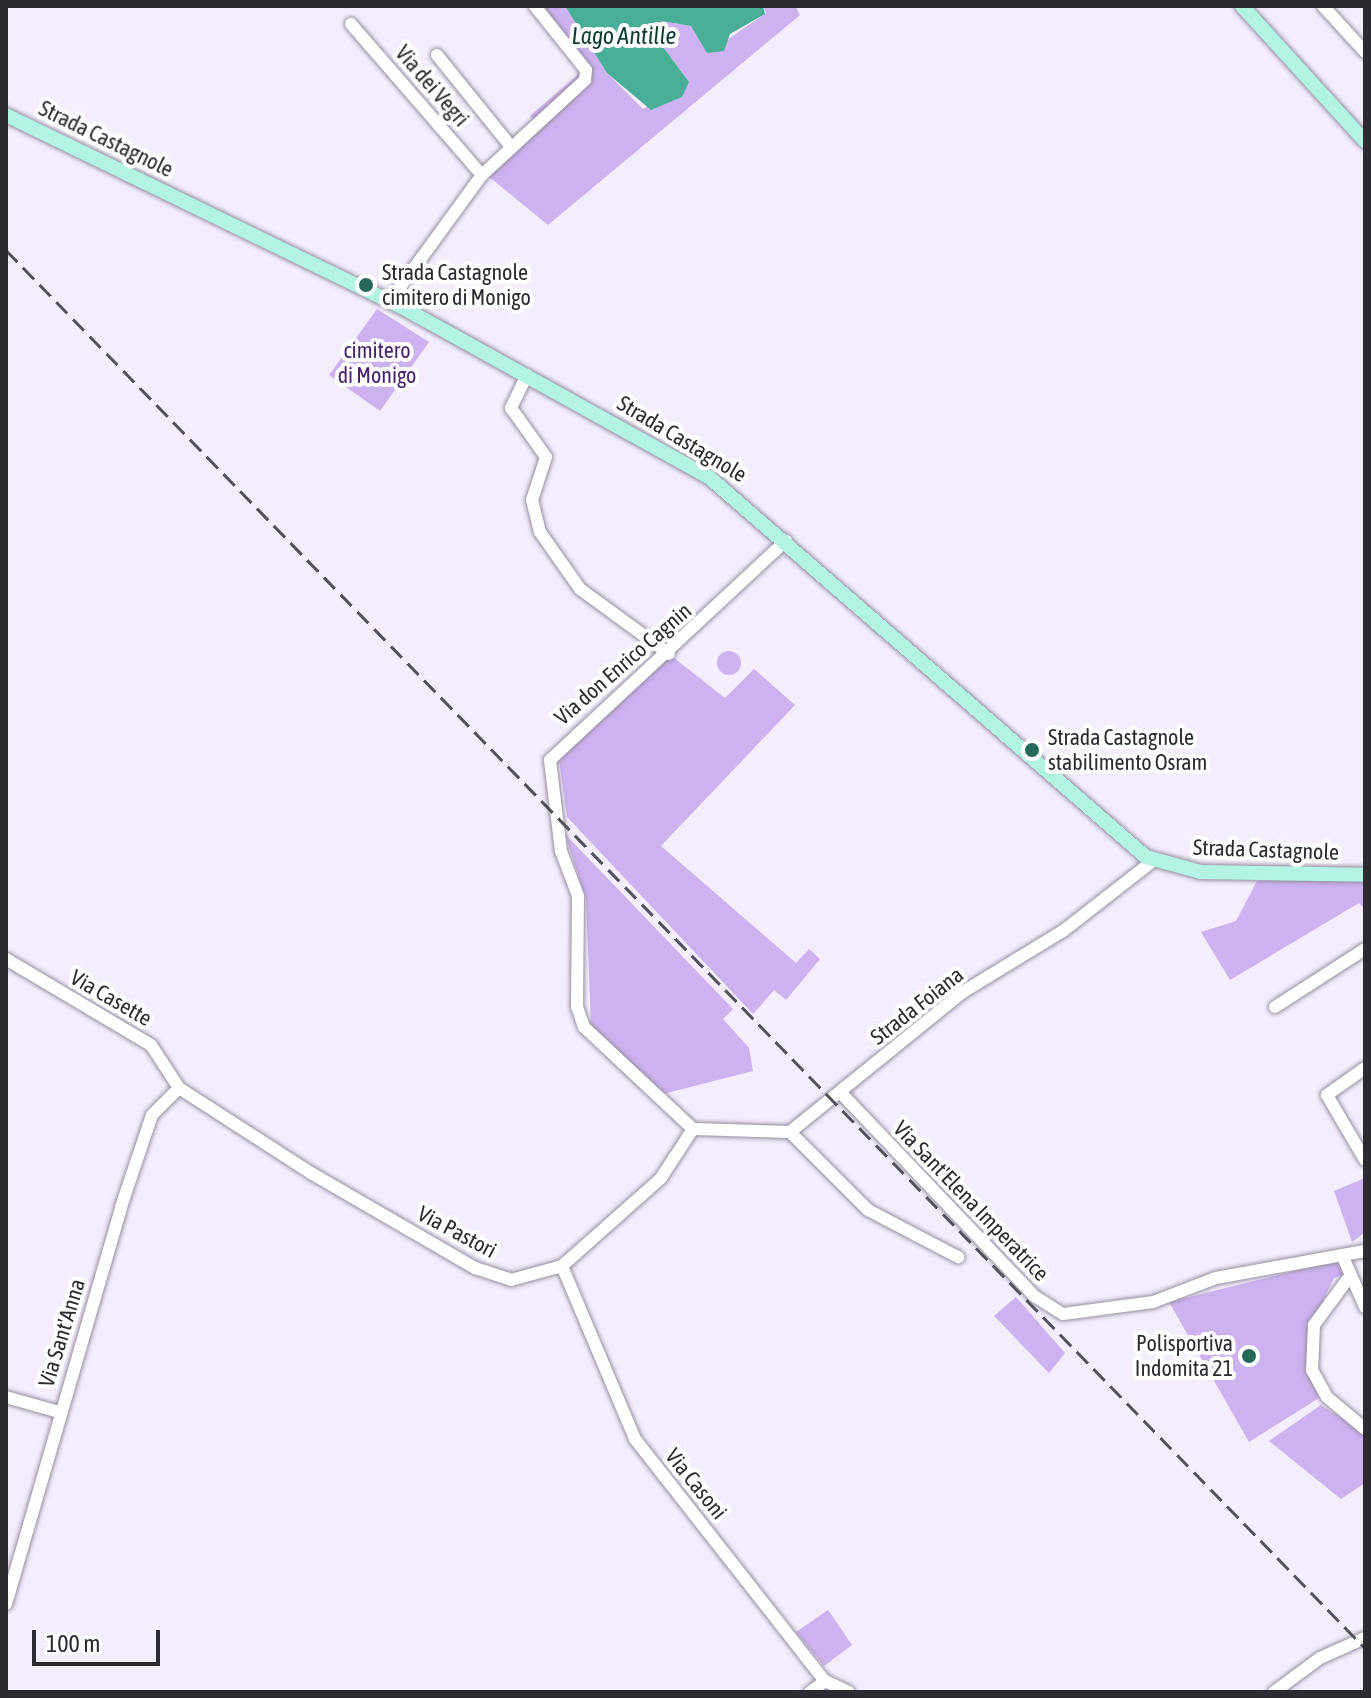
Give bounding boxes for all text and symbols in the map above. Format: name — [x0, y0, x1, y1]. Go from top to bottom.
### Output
water label: Lago Antille — [572, 22, 676, 50]
street label: Via dei Vegri — [390, 40, 474, 132]
street label: Strada Castagnole — [35, 95, 177, 183]
place label: Strada Castagnole cimitero di Monigo — [382, 259, 531, 310]
marker: Strada Castagnole cimitero di Monigo — [357, 276, 375, 294]
park label: cimitero di Monigo — [338, 337, 416, 388]
street label: Strada Castagnole — [613, 390, 751, 488]
street label: Via don Enrico Cagnin — [549, 597, 697, 731]
place label: Strada Castagnole stabilimento Osram — [1048, 724, 1207, 776]
marker: Strada Castagnole stabilimento Osram — [1023, 741, 1041, 759]
street label: Strada Castagnole — [1193, 834, 1339, 866]
street label: Strada Foiana — [865, 962, 969, 1050]
street label: Via Casette — [66, 964, 156, 1032]
street label: Via Sant'Elena Imperatrice — [888, 1116, 1054, 1286]
street label: Via Pastori — [413, 1200, 501, 1264]
street label: Via Sant'Anna — [33, 1276, 91, 1390]
place label: Polisportiva Indomita 21 — [1135, 1330, 1233, 1382]
marker: Polisportiva Indomita 21 — [1240, 1347, 1258, 1365]
street label: Via Casoni — [660, 1443, 732, 1525]
scale bar — [36, 1614, 164, 1664]
text: 100 m — [46, 1630, 100, 1657]

